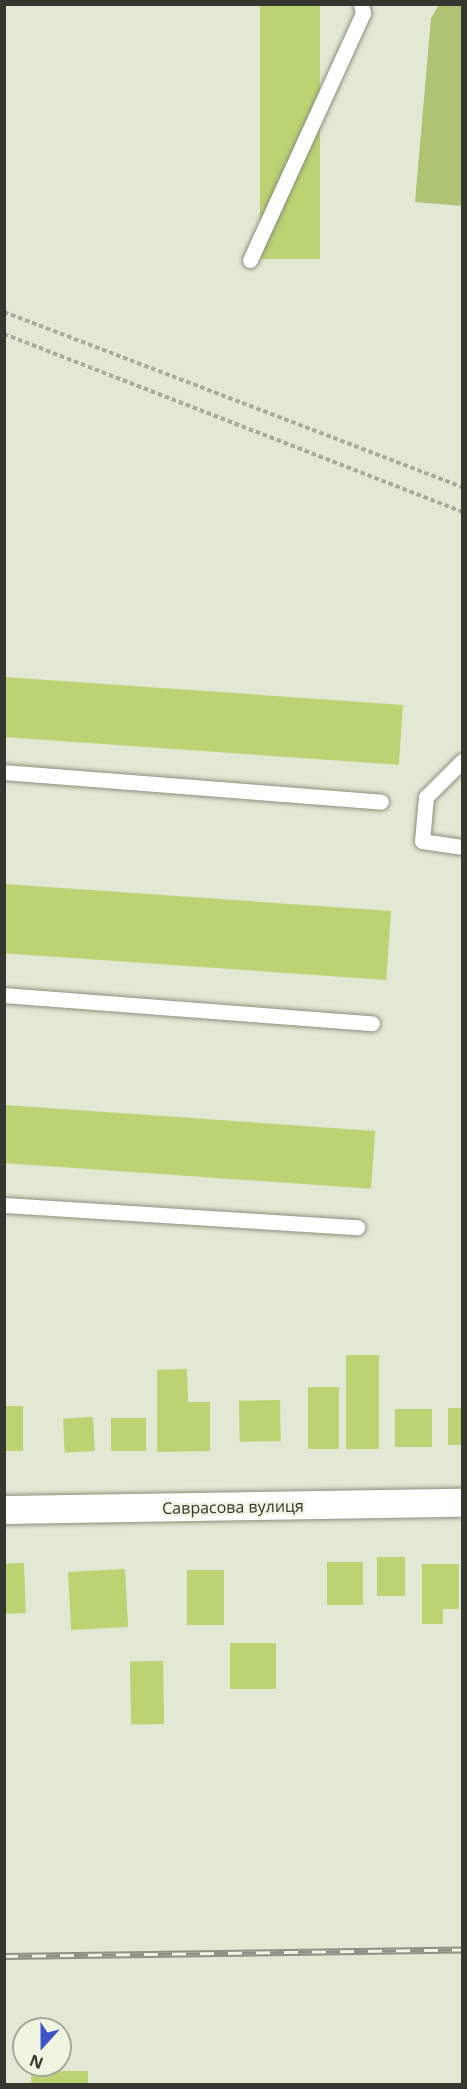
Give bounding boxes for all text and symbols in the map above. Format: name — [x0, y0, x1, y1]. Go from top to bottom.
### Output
street label: Саврасова вулиця — [162, 1496, 304, 1518]
north arrow — [12, 2017, 72, 2077]
text: N — [26, 2049, 46, 2075]

